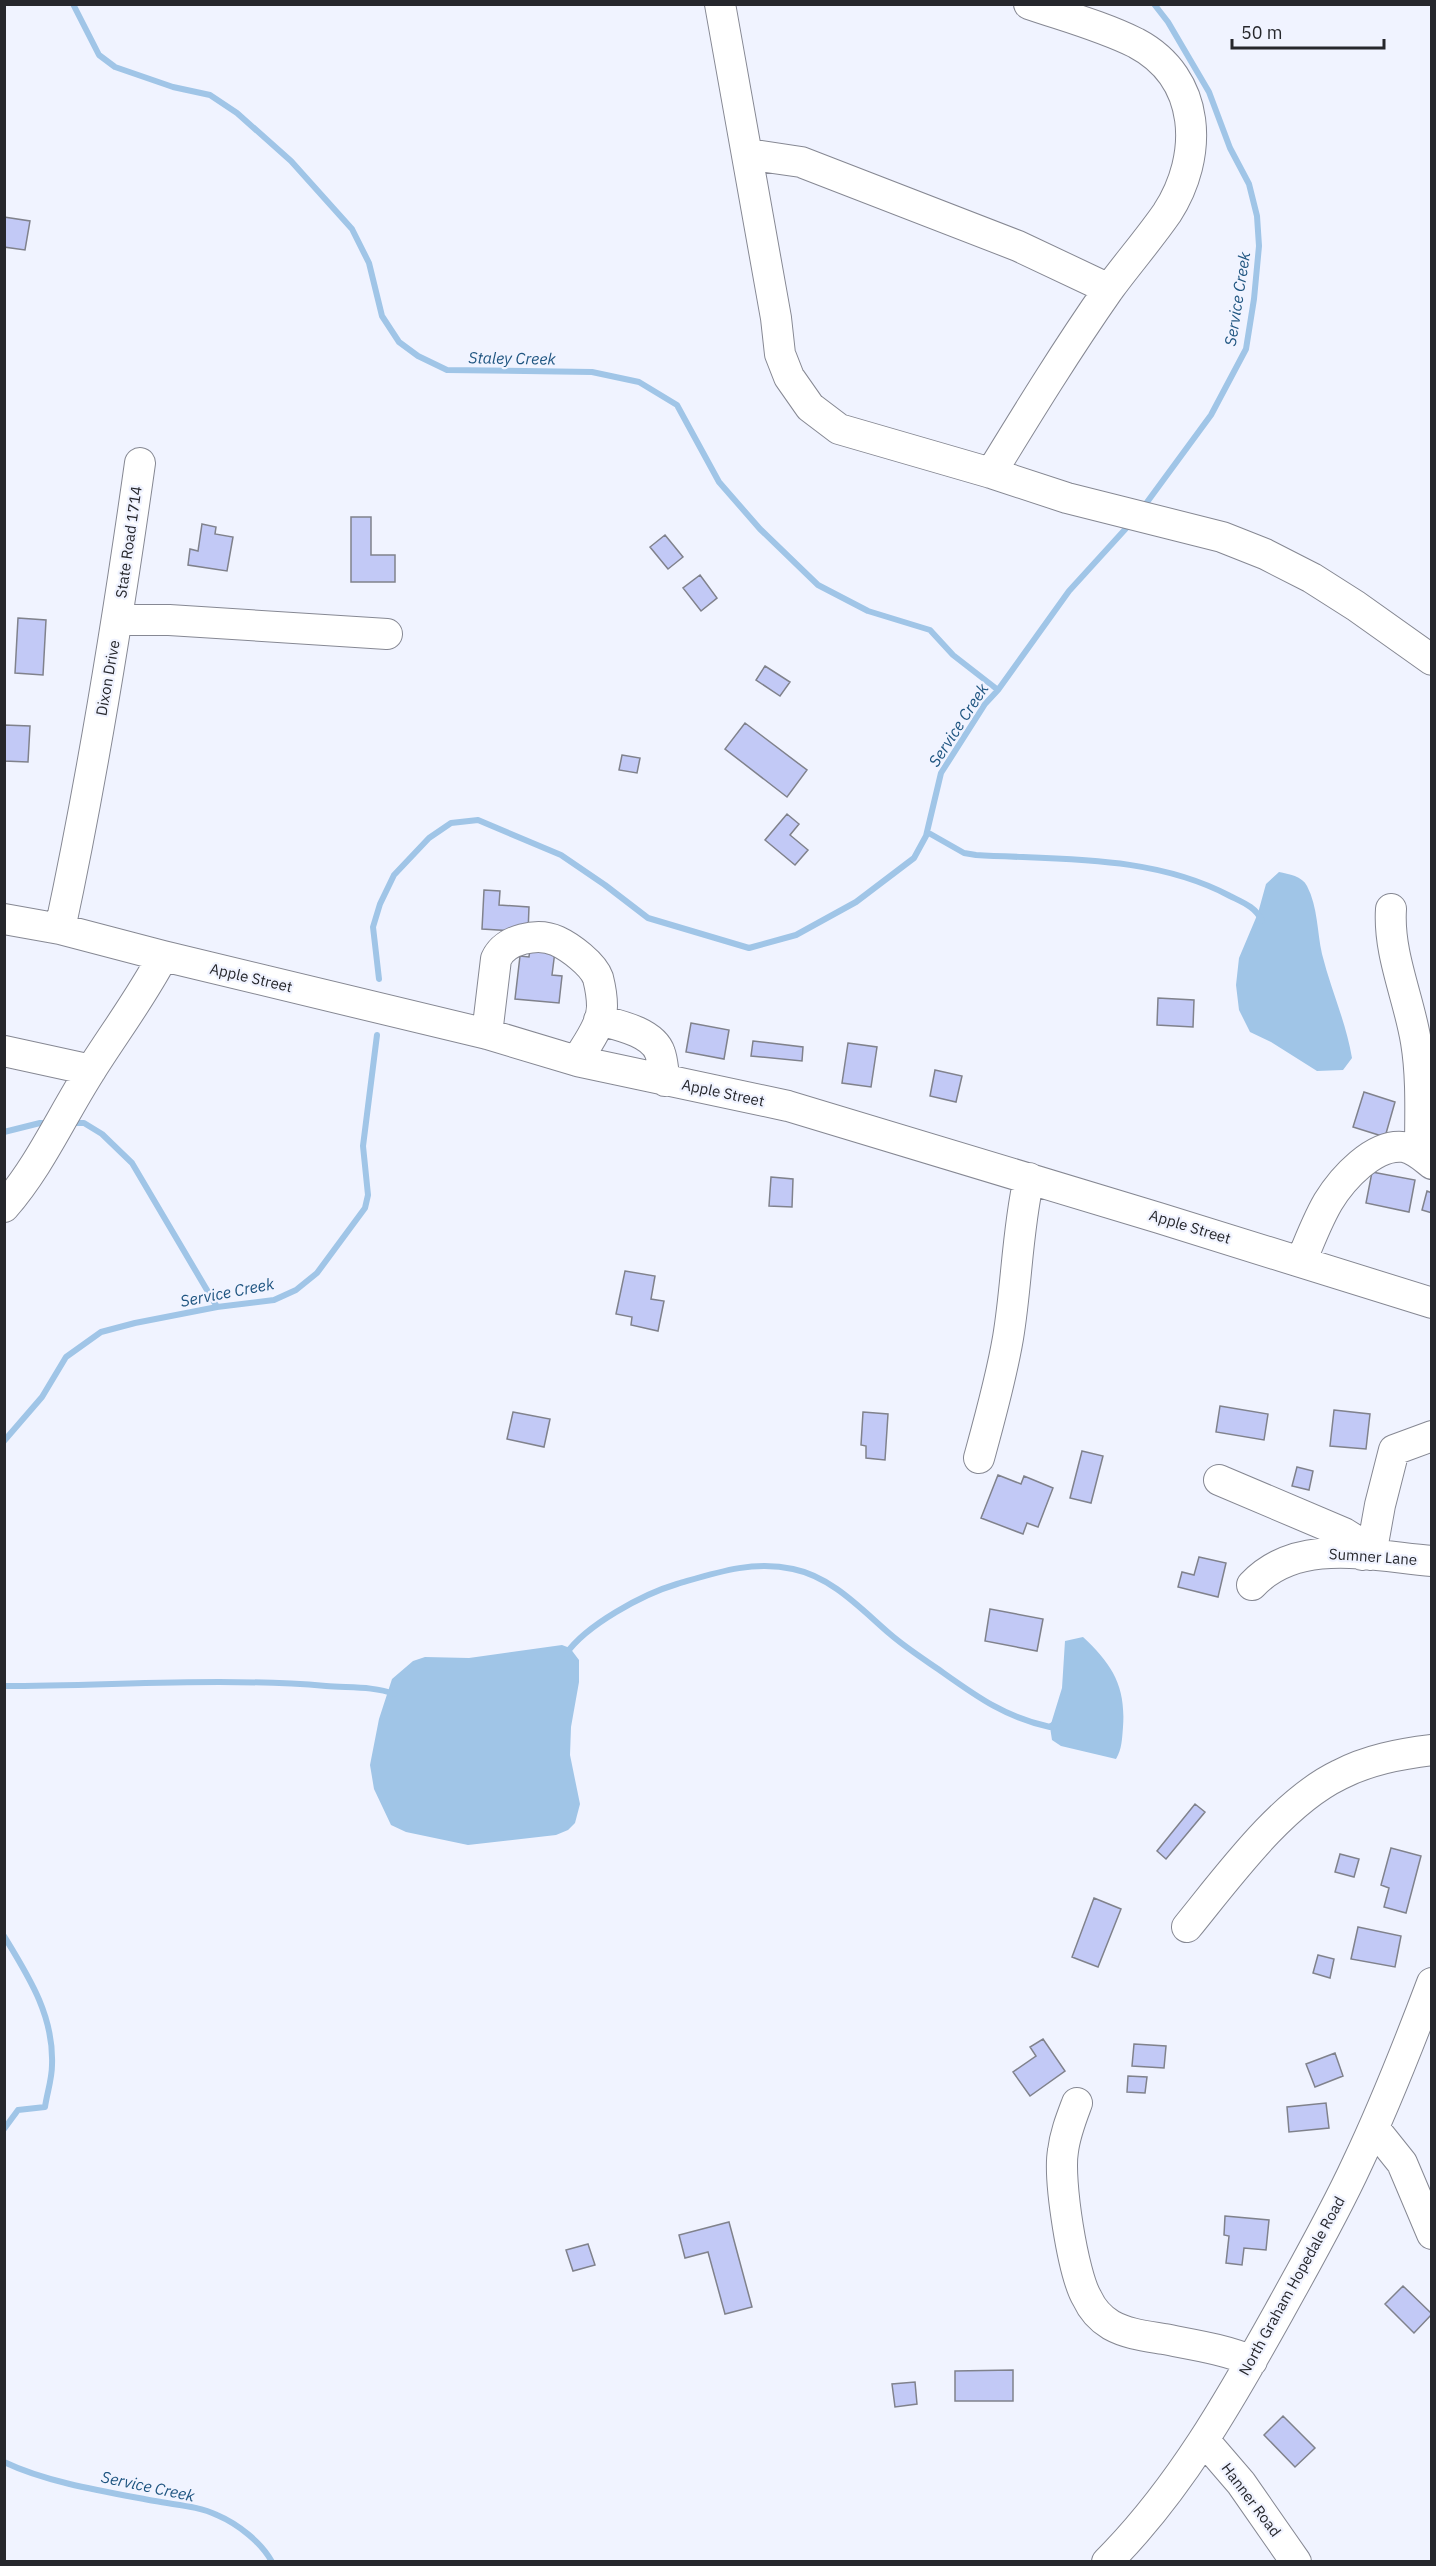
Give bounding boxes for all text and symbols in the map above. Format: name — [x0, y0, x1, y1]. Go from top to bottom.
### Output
scale bar — [1232, 12, 1384, 50]
text: 50 m — [1241, 21, 1283, 44]
water label: Service Creek — [1220, 250, 1254, 348]
water label: Staley Creek — [468, 347, 557, 369]
street label: State Road 1714 — [111, 485, 146, 599]
street label: Dixon Drive — [92, 639, 124, 717]
water label: Service Creek — [924, 679, 993, 770]
street label: Apple Street — [208, 959, 294, 996]
street label: Apple Street — [680, 1074, 766, 1111]
street label: Apple Street — [1147, 1205, 1233, 1248]
water label: Service Creek — [178, 1273, 276, 1311]
street label: Sumner Lane — [1328, 1544, 1418, 1569]
street label: North Graham Hopedale Road — [1234, 2193, 1349, 2379]
street label: Hanner Road — [1218, 2459, 1285, 2540]
water label: Service Creek — [99, 2466, 197, 2506]

